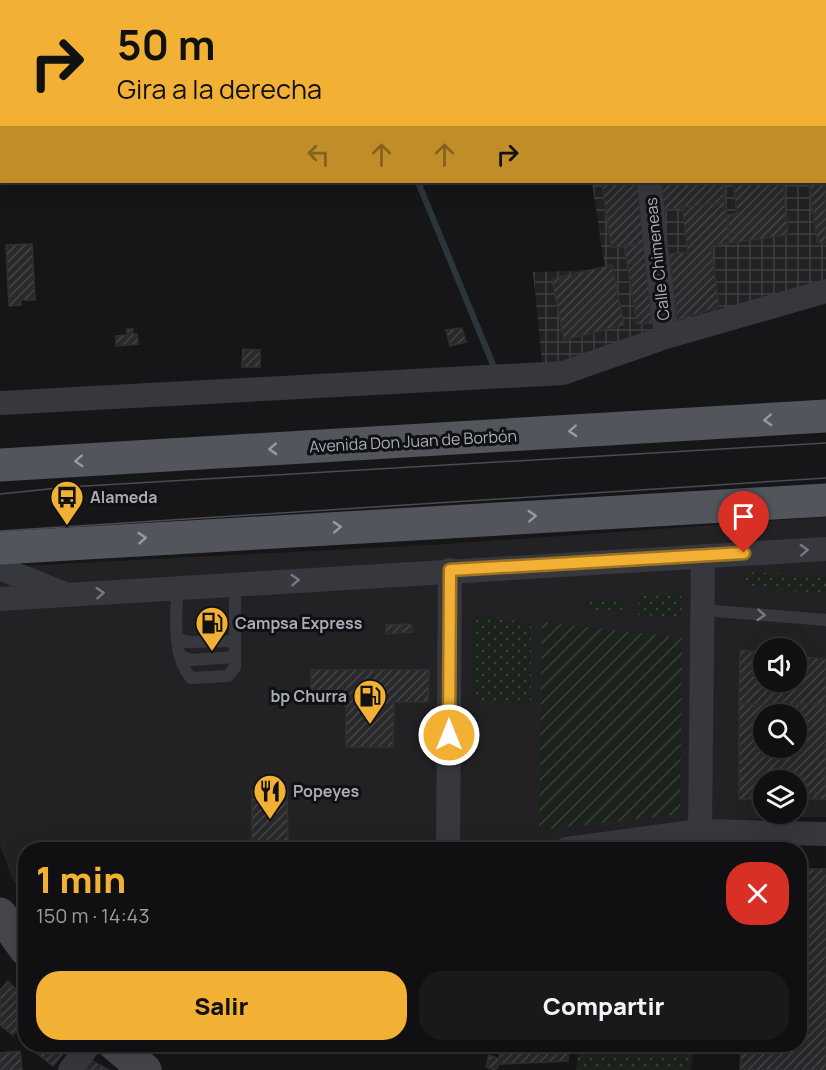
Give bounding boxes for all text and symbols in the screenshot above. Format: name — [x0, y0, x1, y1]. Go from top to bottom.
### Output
text: 50 m — [117, 15, 215, 73]
icon: right — [18, 24, 96, 102]
text: Gira a la derecha — [117, 70, 322, 107]
icon: left — [302, 138, 335, 171]
icon: ahead — [365, 138, 398, 171]
icon: ahead — [428, 138, 461, 171]
icon: right — [491, 138, 524, 171]
street label: Calle Chimeneas — [640, 196, 674, 322]
one-way arrow — [763, 413, 772, 426]
one-way arrow — [568, 424, 577, 437]
street label: Avenida Don Juan de Borbón — [308, 425, 518, 457]
one-way arrow — [269, 442, 278, 455]
one-way arrow — [74, 454, 83, 467]
bus stop icon: Alameda — [49, 479, 85, 526]
place label: Alameda — [90, 486, 157, 508]
pin — [718, 491, 769, 553]
icon: arrive — [727, 500, 760, 533]
one-way arrow — [527, 510, 536, 523]
one-way arrow — [332, 520, 341, 533]
one-way arrow — [138, 532, 147, 545]
one-way arrow — [799, 543, 808, 556]
one-way arrow — [290, 574, 299, 587]
one-way arrow — [96, 586, 105, 599]
fuel station icon: Campsa Express — [194, 605, 230, 652]
one-way arrow — [756, 608, 766, 621]
place label: Campsa Express — [235, 612, 363, 634]
map controls — [753, 638, 807, 824]
button: sound — [753, 638, 807, 692]
fuel station icon: bp Churra — [352, 678, 388, 725]
place label: bp Churra — [270, 685, 347, 707]
position arrow — [417, 703, 481, 767]
button: search — [753, 704, 807, 758]
button: layers — [753, 770, 807, 824]
restaurant icon: Popeyes — [252, 773, 288, 820]
place label: Popeyes — [293, 780, 360, 802]
text: 1 min — [36, 855, 126, 904]
button: close — [726, 862, 789, 925]
text: 150 m · 14:43 — [36, 902, 149, 929]
button: Salir — [36, 971, 407, 1040]
button: Compartir — [419, 971, 789, 1040]

